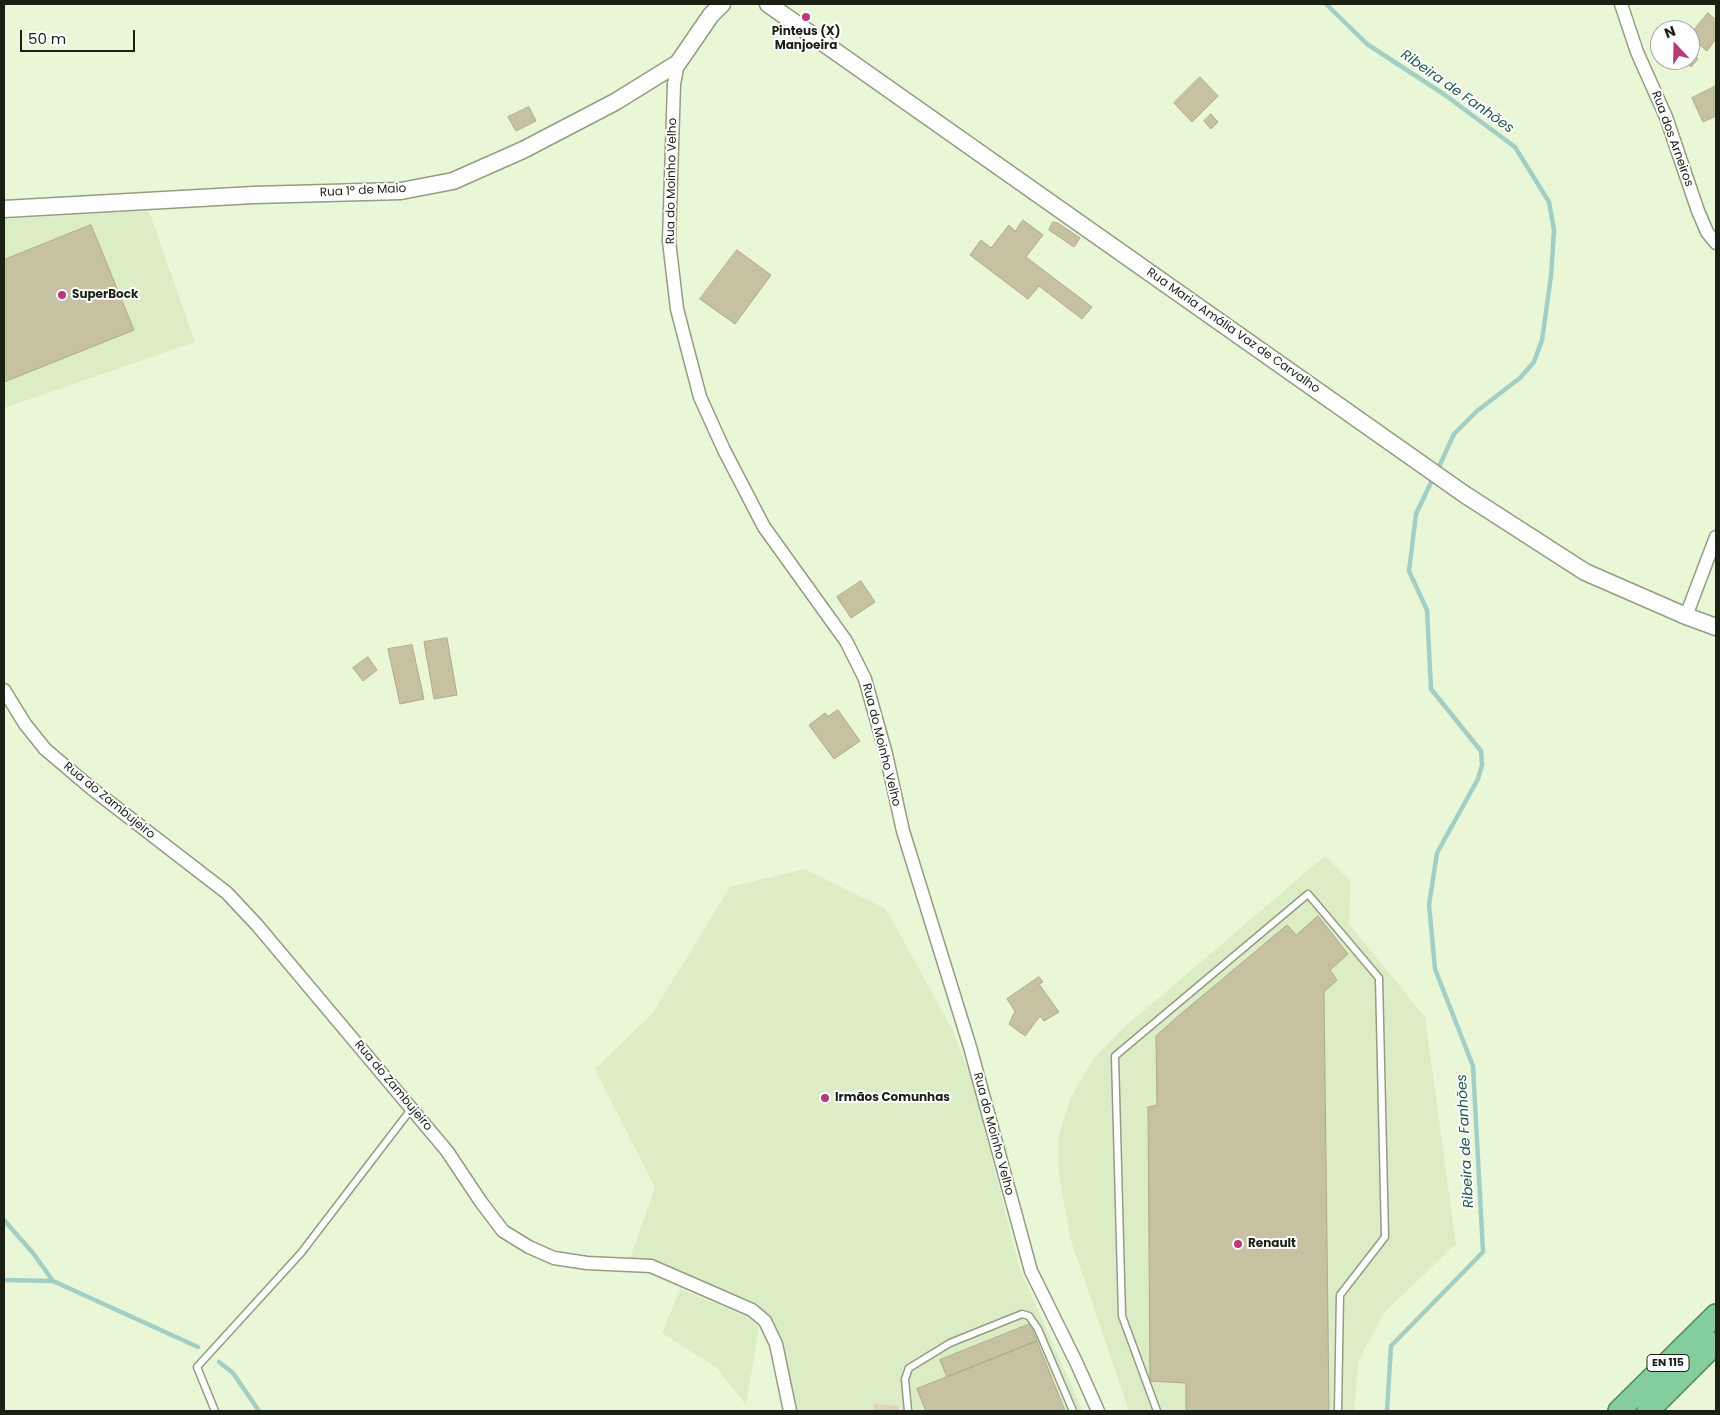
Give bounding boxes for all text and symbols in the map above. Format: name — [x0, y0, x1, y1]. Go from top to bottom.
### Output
marker: Pinteus (X) Manjoeira — [800, 11, 812, 23]
scale bar — [22, 20, 138, 52]
north arrow — [1650, 20, 1700, 70]
text: N — [1661, 21, 1678, 43]
place label: Pinteus (X) Manjoeira — [772, 25, 840, 53]
text: 50 m — [28, 28, 66, 49]
water label: Ribeira de Fanhões — [1397, 47, 1517, 137]
street label: Rua dos Arneiros — [1648, 89, 1696, 189]
street label: Rua do Moinho Velho — [664, 118, 680, 244]
street label: Rua 1º de Maio — [319, 182, 407, 200]
street label: Rua Maria Amália Vaz de Carvalho — [1144, 265, 1322, 397]
place label: SuperBock — [72, 288, 138, 302]
marker: SuperBock — [56, 289, 68, 301]
street label: Rua do Moinho Velho — [859, 682, 903, 808]
street label: Rua do Zambujeiro — [60, 760, 158, 842]
street label: Rua do Zambujeiro — [351, 1038, 435, 1134]
street label: Rua do Moinho Velho — [970, 1071, 1016, 1197]
water label: Ribeira de Fanhões — [1454, 1074, 1478, 1208]
place label: Irmãos Comunhas — [835, 1091, 950, 1105]
marker: Irmãos Comunhas — [819, 1092, 831, 1104]
place label: Renault — [1248, 1237, 1296, 1251]
marker: Renault — [1232, 1238, 1244, 1250]
road number: EN 115 — [1647, 1355, 1689, 1372]

